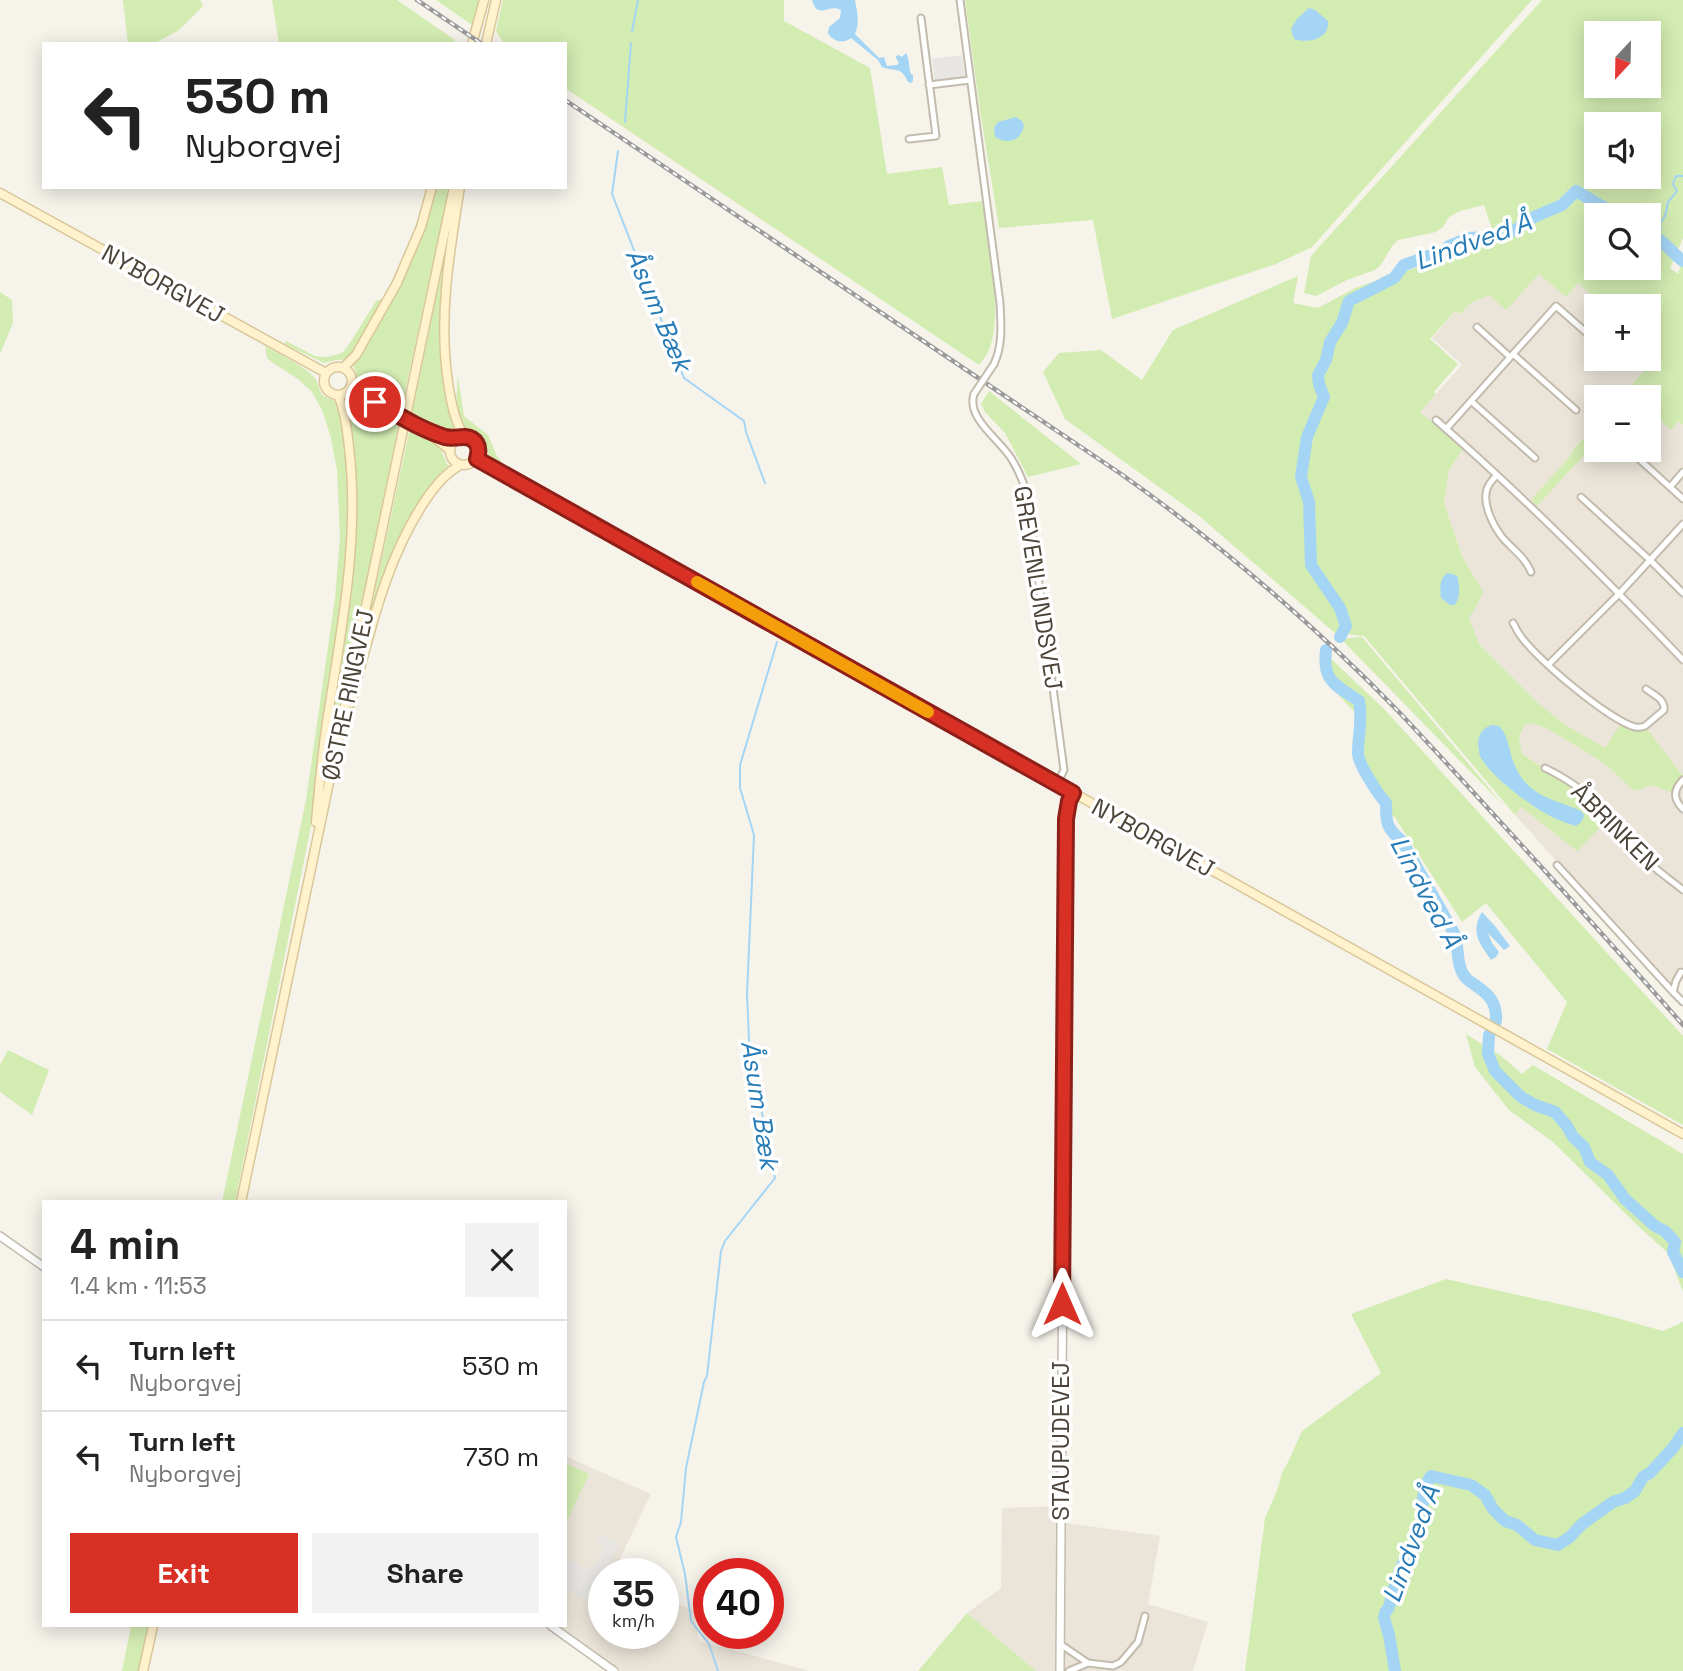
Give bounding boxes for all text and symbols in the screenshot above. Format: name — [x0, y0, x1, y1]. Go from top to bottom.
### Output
north arrow — [1584, 21, 1661, 98]
map controls — [1584, 21, 1661, 462]
text: 530 m — [185, 65, 330, 127]
icon: left — [70, 70, 161, 161]
button: sound — [1584, 112, 1661, 189]
text: Nyborgvej — [185, 126, 342, 166]
button: search — [1584, 203, 1661, 280]
water label: Lindved Å — [1410, 204, 1537, 278]
street label: NYBORGVEJ — [96, 237, 230, 330]
water label: Åsum Bæk — [618, 243, 701, 379]
button: + — [1584, 294, 1661, 371]
pin — [345, 372, 405, 432]
icon: arrive — [356, 383, 394, 421]
button: − — [1584, 385, 1661, 462]
street label: GREVENLUNDSVEJ — [1007, 484, 1070, 692]
street label: ØSTRE RINGVEJ — [314, 607, 381, 783]
street label: ÅBRINKEN — [1565, 776, 1666, 877]
street label: NYBORGVEJ — [1086, 791, 1220, 884]
water label: Lindved Å — [1382, 830, 1470, 954]
water label: Åsum Bæk — [733, 1038, 787, 1175]
text: 4 min — [70, 1218, 180, 1271]
button: close — [465, 1223, 539, 1297]
position arrow — [1025, 1267, 1099, 1341]
text: 1.4 km · 11:53 — [70, 1271, 207, 1301]
text: Turn left — [129, 1334, 236, 1368]
icon: left — [70, 1347, 108, 1385]
text: 530 m — [462, 1349, 539, 1383]
street label: STAUPUDEVEJ — [1045, 1361, 1076, 1521]
text: Nyborgvej — [129, 1368, 242, 1398]
text: Turn left — [129, 1425, 236, 1459]
icon: left — [70, 1438, 108, 1476]
text: 730 m — [463, 1440, 539, 1474]
text: Nyborgvej — [129, 1459, 242, 1489]
water label: Lindved Å — [1374, 1480, 1448, 1607]
button: Exit — [70, 1533, 298, 1613]
button: Share — [312, 1533, 539, 1613]
speed limit sign: 40 — [693, 1558, 784, 1649]
text: 35 — [612, 1572, 655, 1616]
text: km/h — [612, 1609, 655, 1632]

